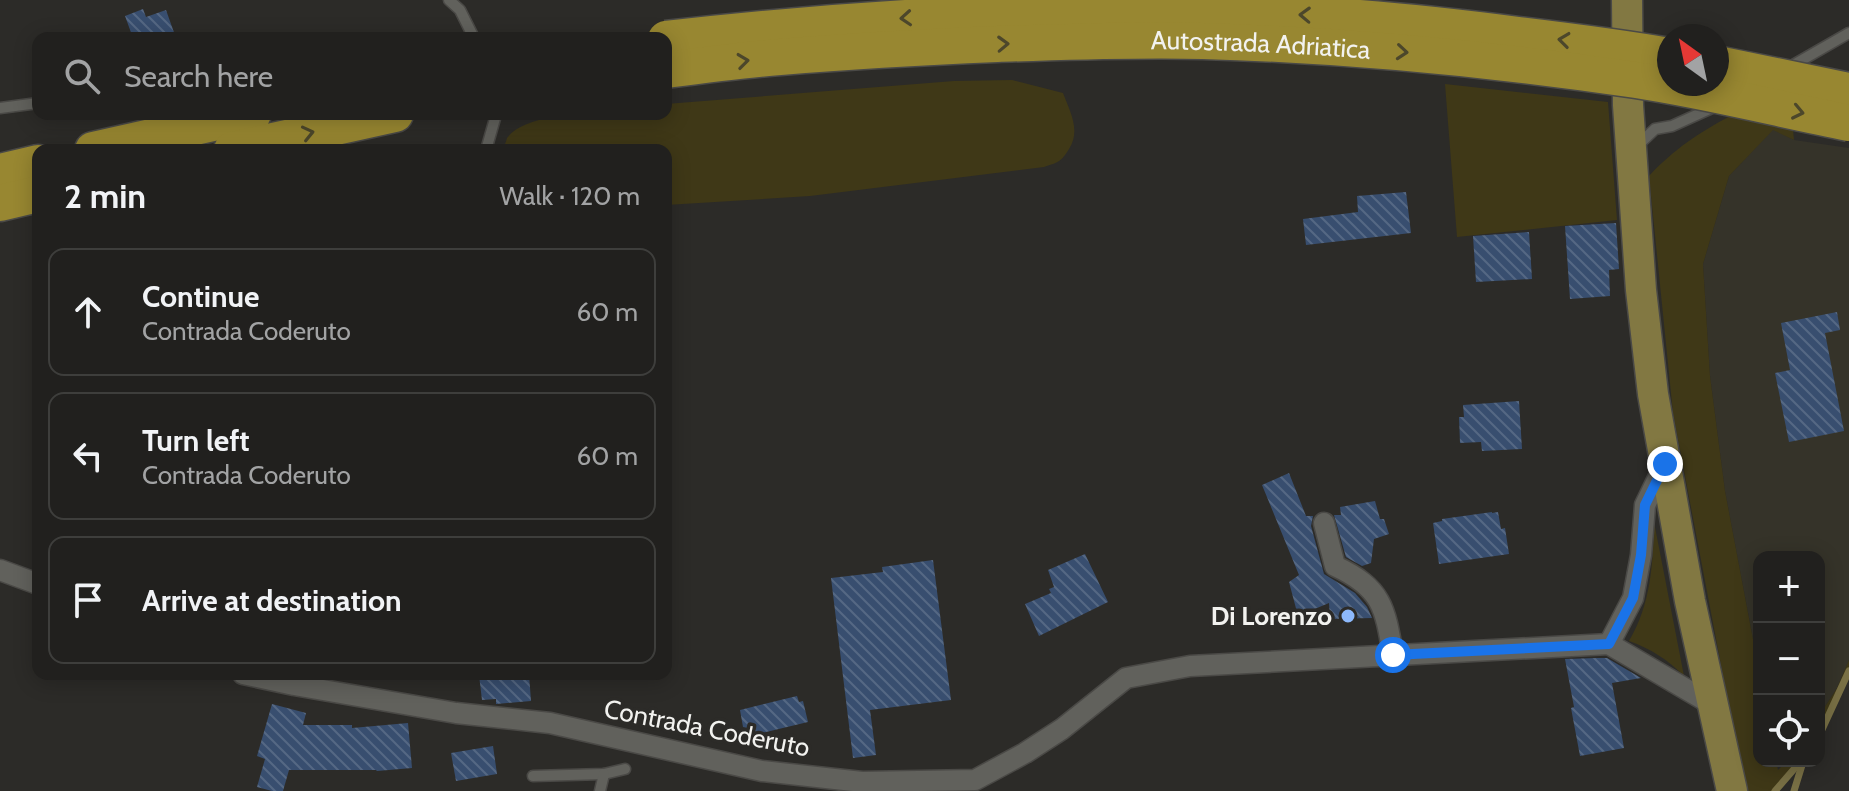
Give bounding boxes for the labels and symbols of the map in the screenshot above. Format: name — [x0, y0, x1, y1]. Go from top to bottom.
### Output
one-way arrow — [1298, 7, 1311, 24]
one-way arrow — [899, 9, 912, 26]
street label: Autostrada Adriatica — [1151, 24, 1372, 66]
north arrow — [1657, 24, 1729, 96]
one-way arrow — [1557, 32, 1570, 49]
one-way arrow — [997, 36, 1010, 53]
one-way arrow — [1396, 44, 1409, 61]
one-way arrow — [737, 53, 750, 70]
one-way arrow — [1790, 103, 1804, 120]
one-way arrow — [301, 125, 315, 142]
route end — [1647, 446, 1683, 482]
place label: Di Lorenzo — [1211, 600, 1332, 632]
marker: Di Lorenzo — [1339, 607, 1357, 625]
route start — [1375, 637, 1411, 673]
street label: Contrada Coderuto — [601, 692, 813, 764]

